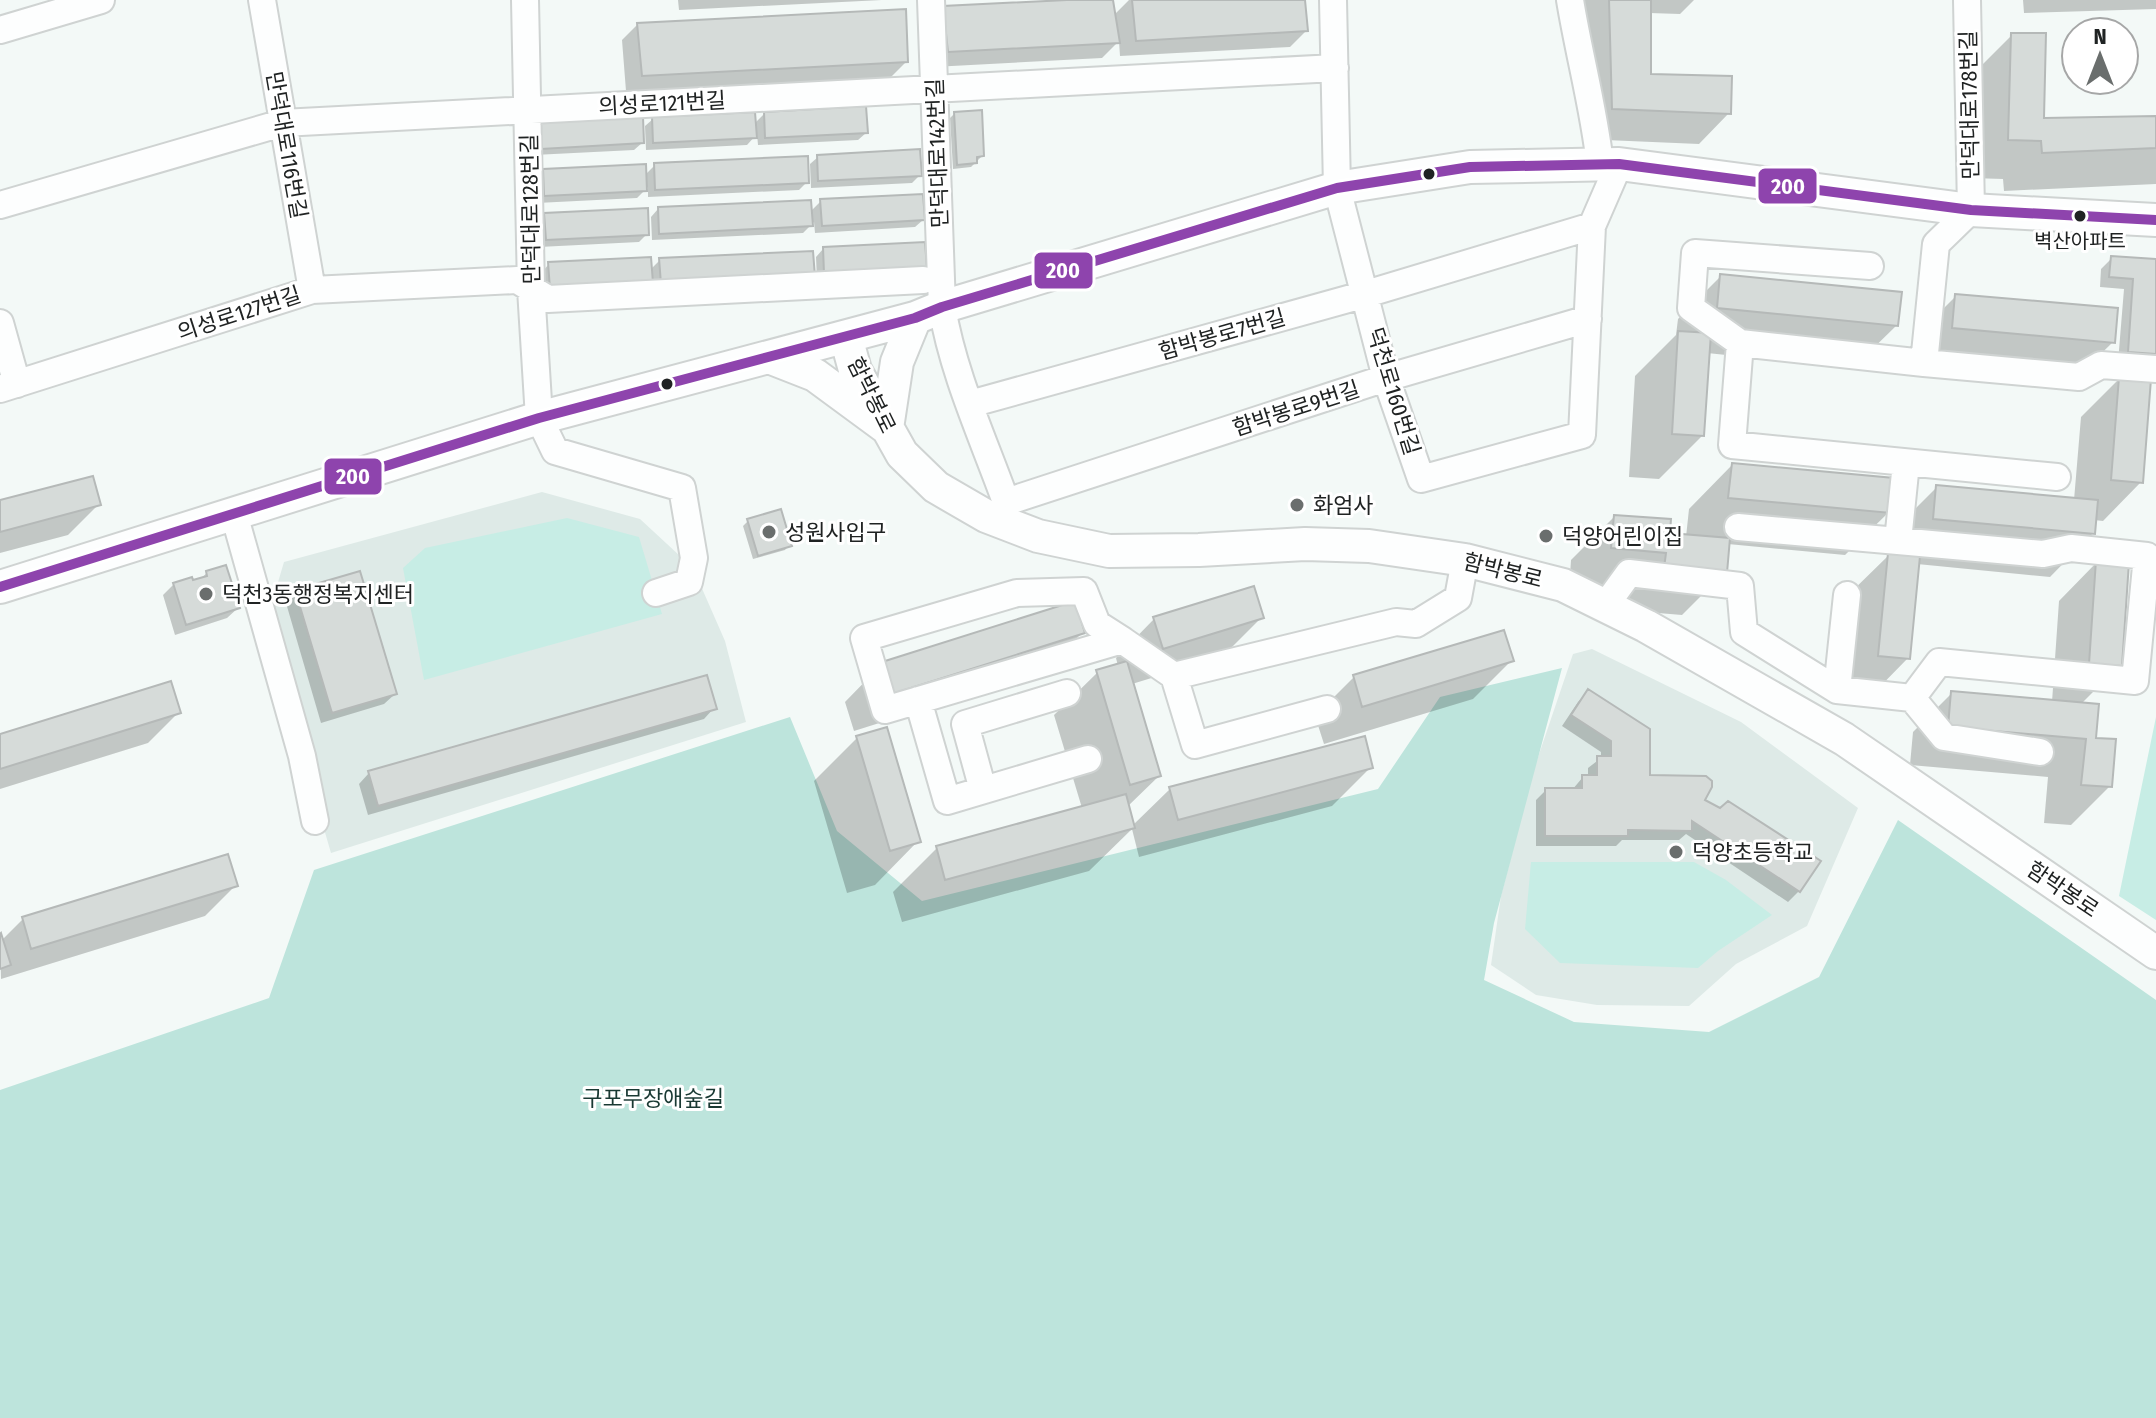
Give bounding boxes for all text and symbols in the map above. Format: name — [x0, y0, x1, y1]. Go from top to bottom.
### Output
north arrow — [2060, 16, 2140, 96]
text: N — [2093, 23, 2107, 50]
street label: 만덕대로178번길 — [1955, 30, 1984, 180]
street label: 만덕대로116번길 — [260, 69, 313, 221]
street label: 만덕대로142번길 — [921, 78, 954, 228]
street label: 의성로121번길 — [598, 87, 726, 120]
street label: 만덕대로128번길 — [516, 133, 545, 285]
unlabelled marker — [1421, 166, 1437, 182]
line badge: 200 — [1757, 167, 1818, 205]
text: 200 — [1770, 173, 1805, 200]
marker: 벽산아파트 — [2072, 208, 2088, 224]
place label: 벽산아파트 — [2034, 229, 2126, 253]
line badge: 200 — [1033, 251, 1094, 290]
text: 200 — [1045, 257, 1080, 284]
street label: 의성로127번길 — [174, 281, 304, 346]
street label: 함박봉로7번길 — [1156, 304, 1289, 365]
street label: 덕천로160번길 — [1361, 324, 1426, 458]
street label: 함박봉로 — [842, 353, 901, 438]
street label: 함박봉로9번길 — [1229, 375, 1363, 442]
unlabelled marker — [659, 376, 675, 392]
line badge: 200 — [323, 457, 383, 496]
text: 200 — [335, 463, 370, 490]
place label: 화엄사 — [1313, 492, 1374, 519]
marker: 화엄사 — [1288, 496, 1306, 514]
place label: 성원사입구 — [785, 519, 886, 546]
marker: 성원사입구 — [760, 523, 778, 541]
place label: 덕양어린이집 — [1562, 523, 1683, 550]
marker: 덕양어린이집 — [1537, 527, 1555, 545]
street label: 함박봉로 — [1460, 548, 1545, 593]
place label: 덕천3동행정복지센터 — [222, 581, 414, 608]
marker: 덕천3동행정복지센터 — [197, 585, 215, 603]
place label: 덕양초등학교 — [1692, 839, 1813, 866]
marker: 덕양초등학교 — [1667, 843, 1685, 861]
street label: 함박봉로 — [2022, 856, 2104, 923]
park label: 구포무장애숲길 — [582, 1085, 724, 1112]

